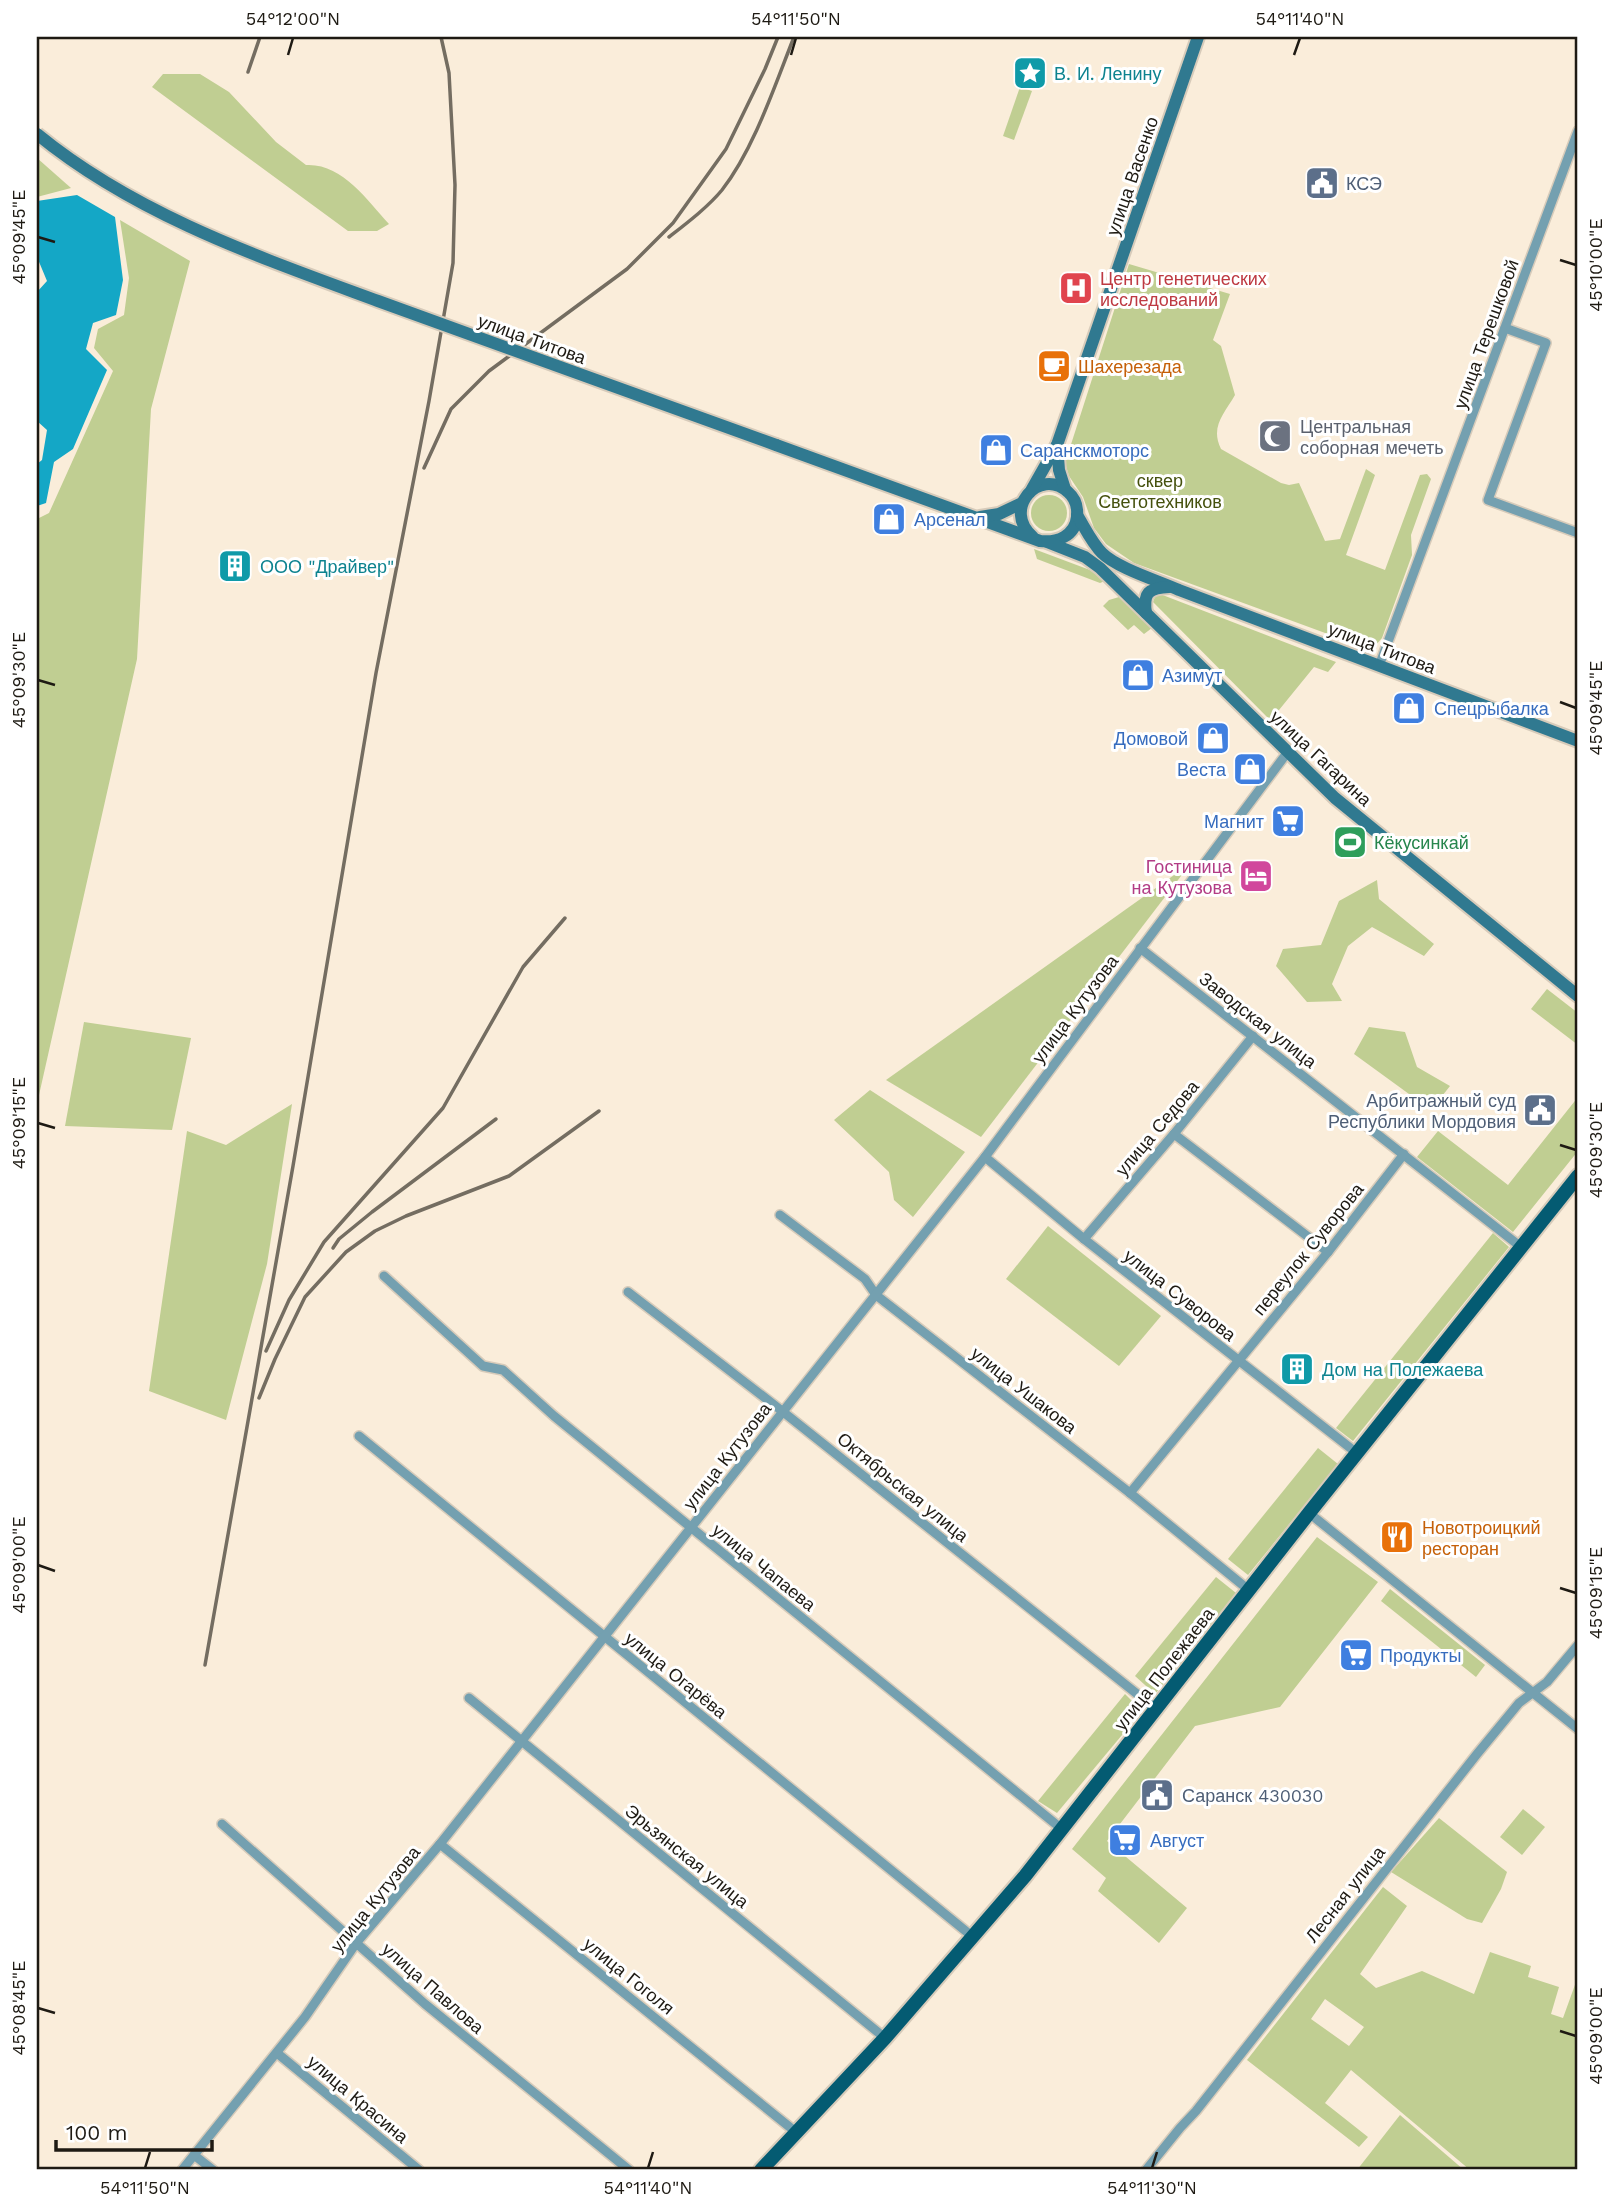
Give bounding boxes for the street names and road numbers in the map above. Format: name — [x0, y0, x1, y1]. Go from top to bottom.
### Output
street label: улица Васенко — [1102, 114, 1162, 238]
street label: улица Терешковой — [1449, 256, 1523, 412]
street label: улица Титова — [475, 310, 590, 369]
street label: улица Титова — [1325, 618, 1440, 678]
street label: улица Гагарина — [1266, 706, 1377, 811]
street label: улица Кутузова — [1027, 950, 1123, 1067]
street label: Заводская улица — [1195, 968, 1322, 1073]
street label: улица Седова — [1111, 1075, 1204, 1180]
street label: переулок Суворова — [1248, 1178, 1368, 1319]
street label: улица Суворова — [1120, 1245, 1241, 1346]
street label: улица Ушакова — [967, 1342, 1082, 1438]
street label: улица Кутузова — [679, 1398, 776, 1514]
street label: Октябрьская улица — [833, 1428, 973, 1547]
street label: улица Чапаева — [708, 1519, 821, 1616]
street label: улица Полежаева — [1110, 1603, 1219, 1735]
street label: улица Огарёва — [621, 1627, 732, 1723]
street label: Эрьзянская улица — [621, 1800, 754, 1913]
street label: улица Кутузова — [326, 1841, 425, 1956]
street label: Лесная улица — [1301, 1841, 1390, 1946]
street label: улица Гоголя — [580, 1933, 678, 2019]
street label: улица Павлова — [378, 1938, 489, 2038]
street label: улица Красина — [303, 2051, 413, 2148]

